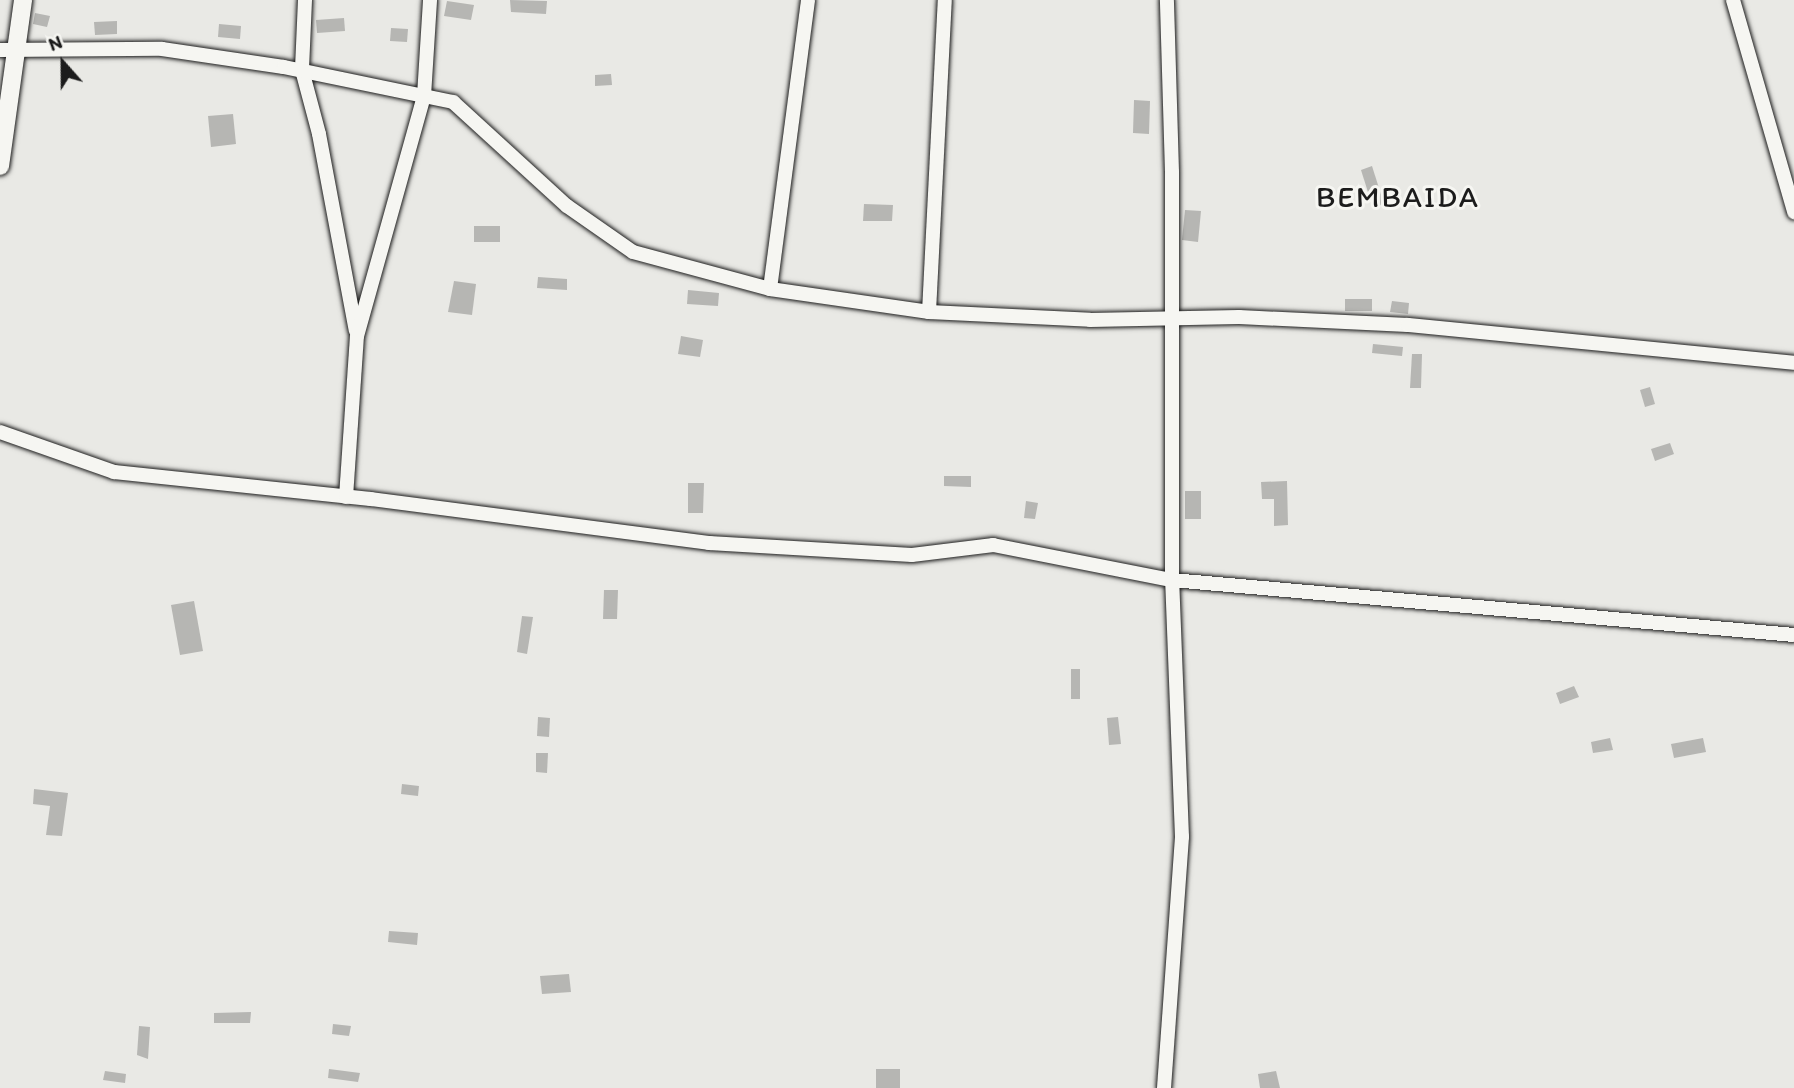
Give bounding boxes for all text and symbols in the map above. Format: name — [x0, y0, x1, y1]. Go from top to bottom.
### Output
north arrow — [28, 28, 98, 98]
text: N — [45, 30, 65, 56]
district label: BEMBAIDA — [1317, 179, 1479, 215]

